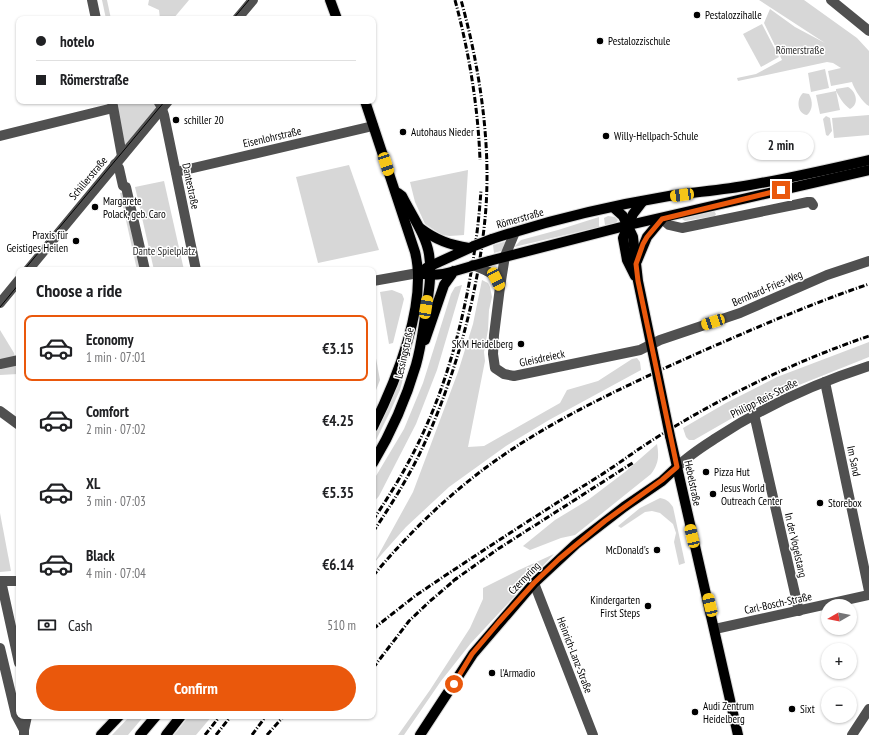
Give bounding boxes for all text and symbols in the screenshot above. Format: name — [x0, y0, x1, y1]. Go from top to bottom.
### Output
place label: Pestalozzihalle — [705, 8, 762, 22]
marker: Pestalozzihalle — [692, 10, 702, 20]
text: hotelo — [60, 32, 95, 51]
place label: Pestalozzischule — [608, 34, 671, 48]
marker: Pestalozzischule — [595, 36, 605, 46]
park label: Römerstraße — [776, 43, 825, 57]
text: Römerstraße — [60, 70, 129, 89]
place label: schiller 20 — [184, 113, 224, 127]
marker: schiller 20 — [171, 115, 181, 125]
street label: Eisenlohrstraße — [241, 123, 303, 151]
place label: Autohaus Nieder — [411, 125, 474, 139]
marker: Autohaus Nieder — [398, 127, 408, 137]
place label: Willy-Hellpach-Schule — [614, 129, 699, 143]
marker: Willy-Hellpach-Schule — [601, 131, 611, 141]
callout: 2 min — [748, 132, 814, 160]
text: 2 min — [768, 137, 794, 154]
car — [377, 151, 395, 177]
street label: Schillerstraße — [66, 153, 111, 203]
street label: Dantestraße — [179, 162, 203, 211]
route end — [772, 181, 790, 199]
car — [669, 187, 695, 203]
place label: Margarete Polack, geb. Caro — [103, 194, 166, 221]
marker: Margarete Polack, geb. Caro — [90, 202, 100, 212]
street label: Römerstraße — [495, 204, 546, 231]
place label: Praxis für Geistiges Heilen — [6, 228, 68, 255]
marker: Praxis für Geistiges Heilen — [71, 236, 81, 246]
park label: Dante Spielplatz — [133, 244, 195, 258]
car — [485, 266, 507, 292]
street label: Bernhard-Fries-Weg — [730, 267, 805, 309]
text: Choose a ride — [36, 279, 122, 302]
car — [418, 294, 434, 320]
car — [700, 313, 726, 331]
street label: Lessingstraße — [391, 326, 417, 380]
icon: car — [38, 330, 74, 366]
text: Economy — [86, 330, 134, 349]
place label: SKM Heidelberg — [452, 337, 513, 351]
text: €3.15 — [322, 339, 354, 358]
marker: SKM Heidelberg — [516, 339, 526, 349]
street label: Gleisdreieck — [518, 346, 567, 370]
text: 1 min · 07:01 — [86, 349, 146, 366]
street label: Philipp-Reis-Straße — [728, 375, 800, 421]
icon: car — [38, 402, 74, 438]
text: Comfort — [86, 402, 129, 421]
text: €4.25 — [322, 411, 354, 430]
text: 2 min · 07:02 — [86, 421, 146, 438]
street label: Im Sand — [844, 444, 864, 478]
street label: Hebelstraße — [681, 459, 705, 508]
place label: Pizza Hut — [714, 465, 750, 479]
marker: Pizza Hut — [701, 467, 711, 477]
icon: car — [38, 474, 74, 510]
text: XL — [86, 474, 100, 493]
place label: Jesus World Outreach Center — [720, 481, 782, 508]
text: €5.35 — [322, 483, 354, 502]
marker: Jesus World Outreach Center — [708, 489, 718, 499]
text: 3 min · 07:03 — [86, 493, 146, 510]
place label: Storebox — [828, 496, 862, 510]
marker: Storebox — [815, 498, 825, 508]
street label: In der Vogelstang — [782, 511, 810, 579]
car — [683, 523, 701, 549]
place label: McDonald's — [606, 543, 649, 557]
marker: McDonald's — [652, 545, 662, 555]
icon: car — [38, 546, 74, 582]
text: Black — [86, 546, 115, 565]
text: €6.14 — [322, 555, 354, 574]
street label: Czernyring — [505, 559, 543, 597]
text: 4 min · 07:04 — [86, 565, 146, 582]
street label: Carl-Bosch-Straße — [743, 589, 814, 617]
car — [701, 592, 719, 618]
place label: Kindergarten First Steps — [590, 593, 640, 620]
north arrow — [821, 599, 857, 635]
map controls — [821, 599, 857, 723]
marker: Kindergarten First Steps — [643, 601, 653, 611]
icon: cash — [36, 614, 58, 636]
street label: Heinrich-Lanz-Straße — [554, 615, 596, 696]
text: Cash — [68, 616, 92, 635]
text: 510 m — [327, 617, 356, 634]
button: + — [821, 643, 857, 679]
button: Confirm — [36, 665, 356, 711]
place label: l'Armadio — [500, 666, 535, 680]
marker: l'Armadio — [487, 668, 497, 678]
route start — [445, 675, 463, 693]
button: − — [821, 687, 857, 723]
place label: Audi Zentrum Heidelberg — [703, 699, 754, 726]
place label: Sixt — [800, 702, 815, 716]
marker: Sixt — [787, 704, 797, 714]
marker: Audi Zentrum Heidelberg — [690, 707, 700, 717]

